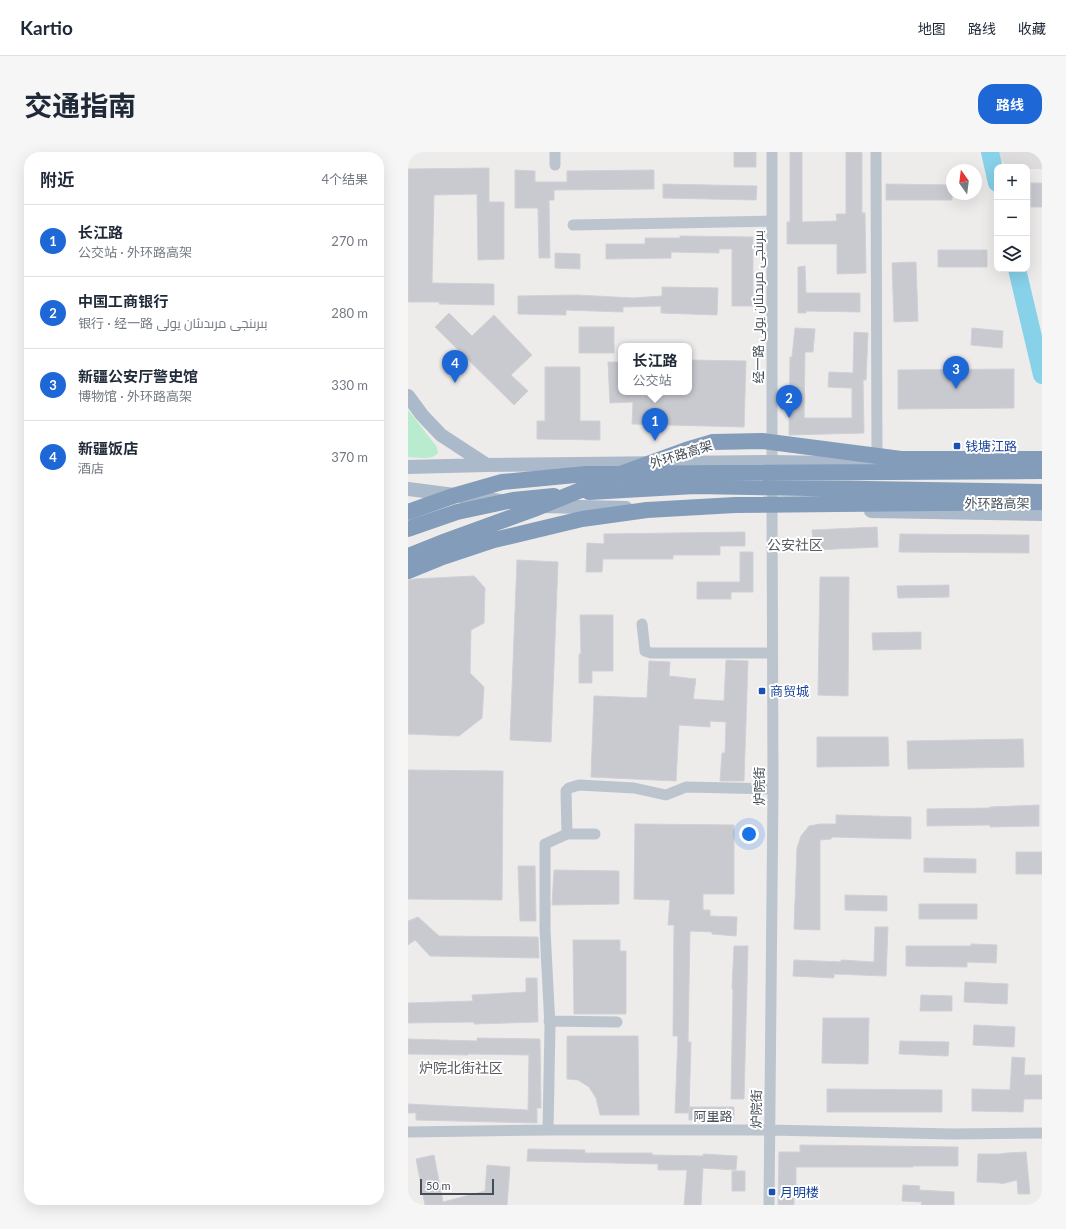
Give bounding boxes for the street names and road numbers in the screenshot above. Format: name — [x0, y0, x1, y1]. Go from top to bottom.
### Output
street label: 经一路 بىرىنجى مرىدىئان يولى — [750, 230, 766, 384]
street label: 外环路高架 — [648, 437, 714, 471]
street label: 外环路高架 — [964, 495, 1030, 511]
street label: 炉院街 — [751, 766, 767, 806]
street label: 炉院街 — [748, 1089, 764, 1129]
street label: 阿里路 — [693, 1108, 733, 1124]

